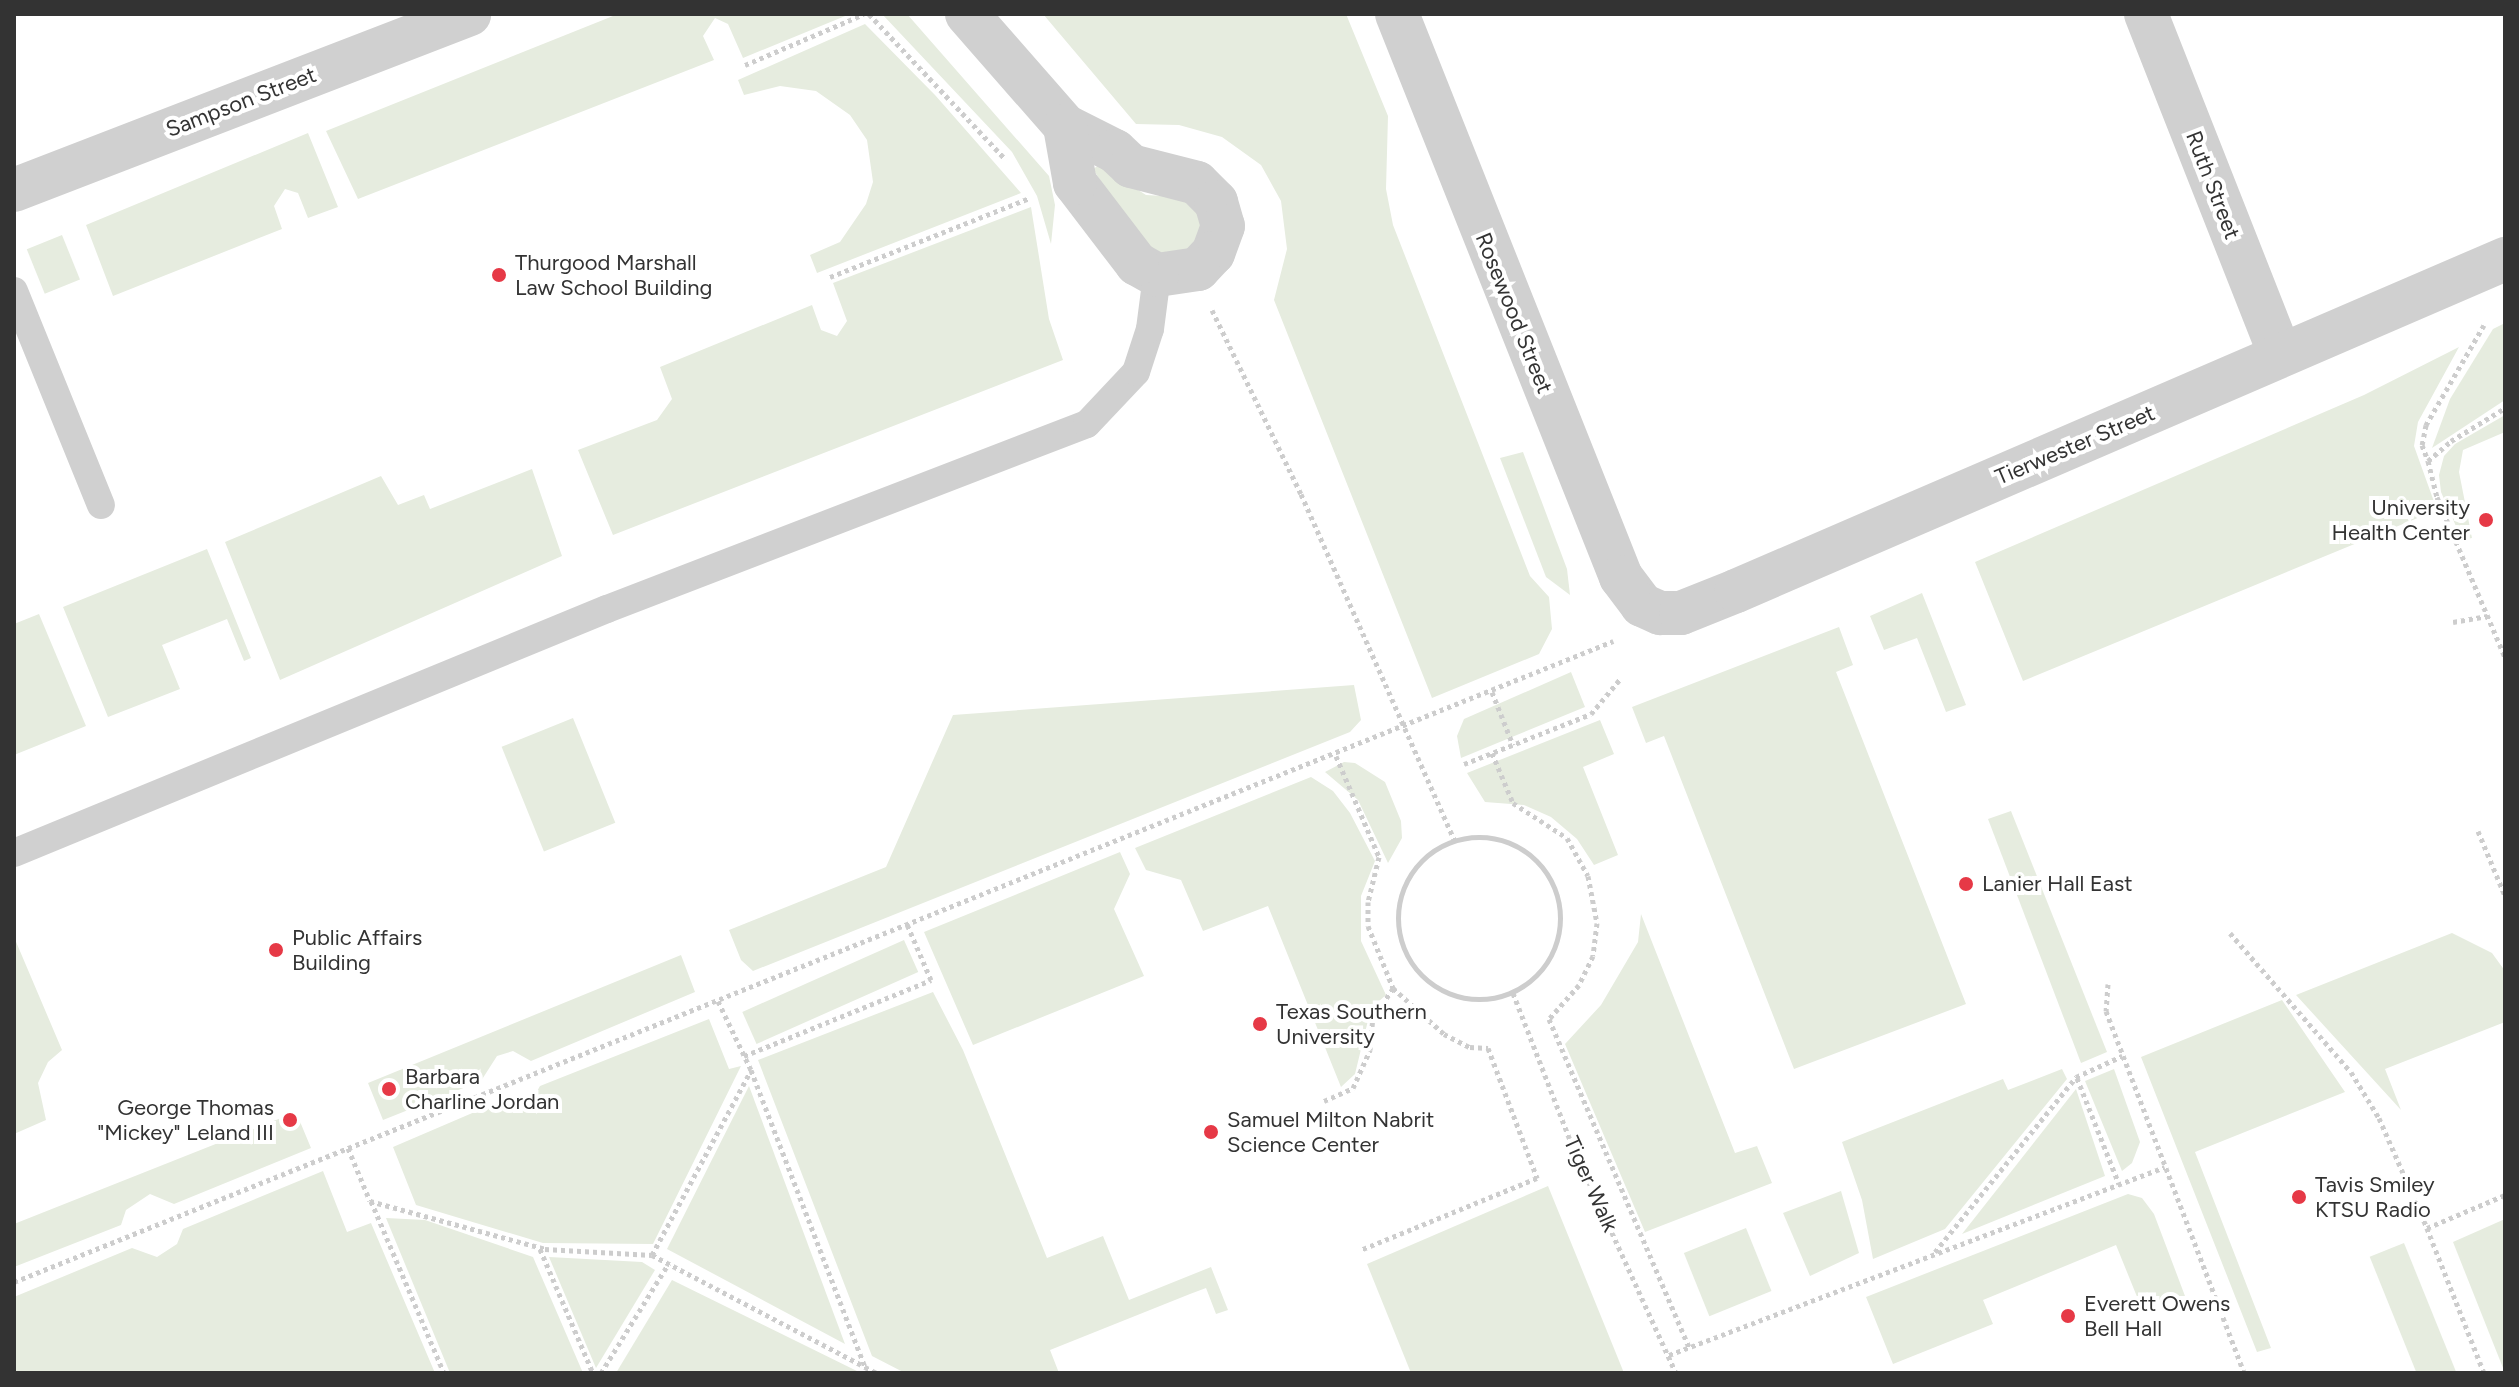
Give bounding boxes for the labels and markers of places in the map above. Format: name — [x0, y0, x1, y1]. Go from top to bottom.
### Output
place label: Thurgood Marshall Law School Building — [515, 249, 713, 300]
marker: Thurgood Marshall Law School Building — [490, 266, 508, 284]
place label: University Health Center — [2332, 494, 2470, 546]
marker: University Health Center — [2477, 511, 2495, 529]
place label: Lanier Hall East — [1982, 871, 2133, 897]
marker: Lanier Hall East — [1957, 875, 1975, 893]
place label: Public Affairs Building — [292, 924, 422, 976]
marker: Public Affairs Building — [267, 941, 285, 959]
place label: Texas Southern University — [1276, 998, 1427, 1050]
marker: Texas Southern University — [1251, 1015, 1269, 1033]
place label: Barbara Charline Jordan — [405, 1063, 559, 1114]
marker: Barbara Charline Jordan — [380, 1080, 398, 1098]
place label: George Thomas "Mickey" Leland III — [97, 1094, 274, 1146]
place label: Samuel Milton Nabrit Science Center — [1227, 1106, 1434, 1158]
marker: George Thomas "Mickey" Leland III — [281, 1111, 299, 1129]
marker: Samuel Milton Nabrit Science Center — [1202, 1123, 1220, 1141]
place label: Tavis Smiley KTSU Radio — [2315, 1171, 2435, 1222]
marker: Tavis Smiley KTSU Radio — [2290, 1188, 2308, 1206]
place label: Everett Owens Bell Hall — [2084, 1290, 2230, 1342]
marker: Everett Owens Bell Hall — [2059, 1307, 2077, 1325]

